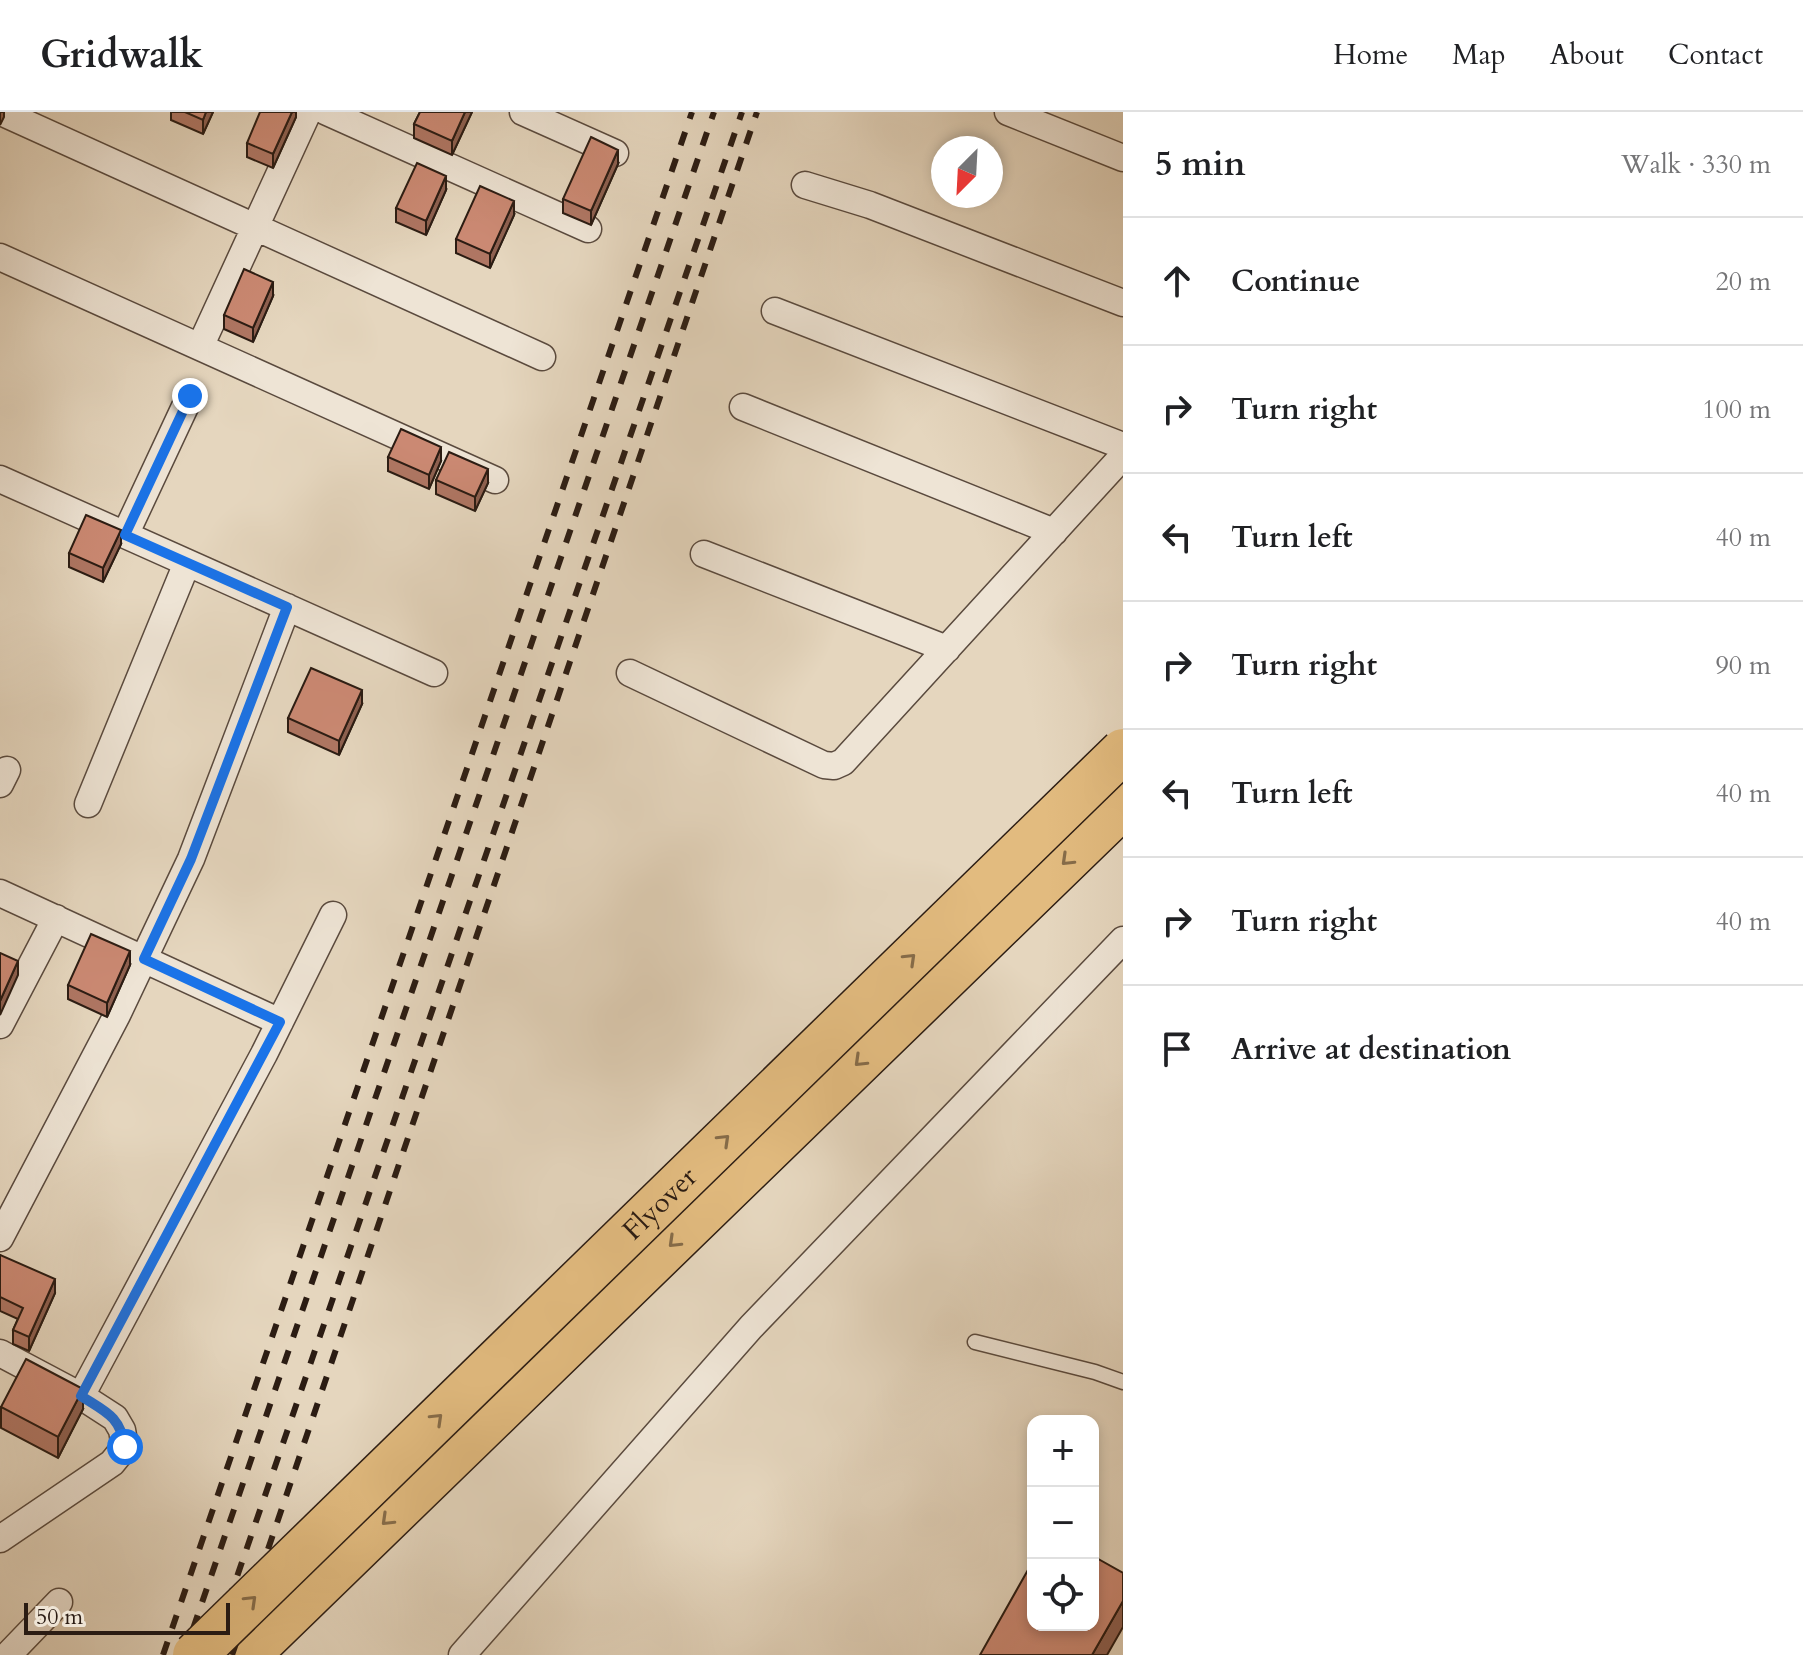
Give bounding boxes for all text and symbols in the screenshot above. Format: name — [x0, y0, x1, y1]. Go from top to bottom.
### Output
text: Gridwalk — [40, 29, 203, 81]
text: Home — [1333, 36, 1408, 74]
text: Map — [1452, 36, 1506, 74]
text: About — [1550, 36, 1624, 74]
text: Contact — [1668, 36, 1763, 74]
north arrow — [931, 136, 1003, 208]
text: 5 min — [1155, 141, 1246, 187]
text: Walk · 330 m — [1621, 147, 1771, 182]
icon: ahead — [1155, 259, 1199, 303]
text: Continue — [1231, 261, 1360, 302]
text: 20 m — [1715, 264, 1771, 299]
route end — [172, 378, 208, 414]
icon: right — [1155, 387, 1199, 431]
text: Turn right — [1231, 389, 1377, 430]
text: 100 m — [1702, 392, 1771, 427]
icon: left — [1155, 515, 1199, 559]
text: Turn left — [1231, 517, 1353, 558]
text: 40 m — [1715, 520, 1771, 555]
icon: right — [1155, 643, 1199, 687]
text: Turn right — [1231, 645, 1377, 686]
text: 90 m — [1715, 648, 1771, 683]
icon: left — [1155, 771, 1199, 815]
text: Turn left — [1231, 773, 1353, 814]
text: 40 m — [1715, 776, 1771, 811]
one-way arrow — [1062, 851, 1076, 865]
icon: right — [1155, 899, 1199, 943]
text: Turn right — [1231, 901, 1377, 942]
text: 40 m — [1715, 904, 1771, 939]
one-way arrow — [901, 953, 915, 968]
icon: arrive — [1155, 1027, 1199, 1071]
text: Arrive at destination — [1231, 1029, 1511, 1070]
one-way arrow — [855, 1051, 869, 1066]
one-way arrow — [715, 1135, 729, 1149]
street label: Flyover — [614, 1158, 706, 1249]
one-way arrow — [669, 1233, 683, 1247]
one-way arrow — [428, 1414, 442, 1428]
map controls — [1027, 1415, 1099, 1631]
button: + — [1027, 1415, 1099, 1487]
route start — [107, 1429, 143, 1465]
button: − — [1027, 1487, 1099, 1559]
one-way arrow — [382, 1511, 396, 1526]
button: locate — [1027, 1559, 1099, 1631]
one-way arrow — [242, 1595, 256, 1610]
scale bar — [24, 1599, 230, 1635]
text: 50 m — [36, 1602, 83, 1632]

